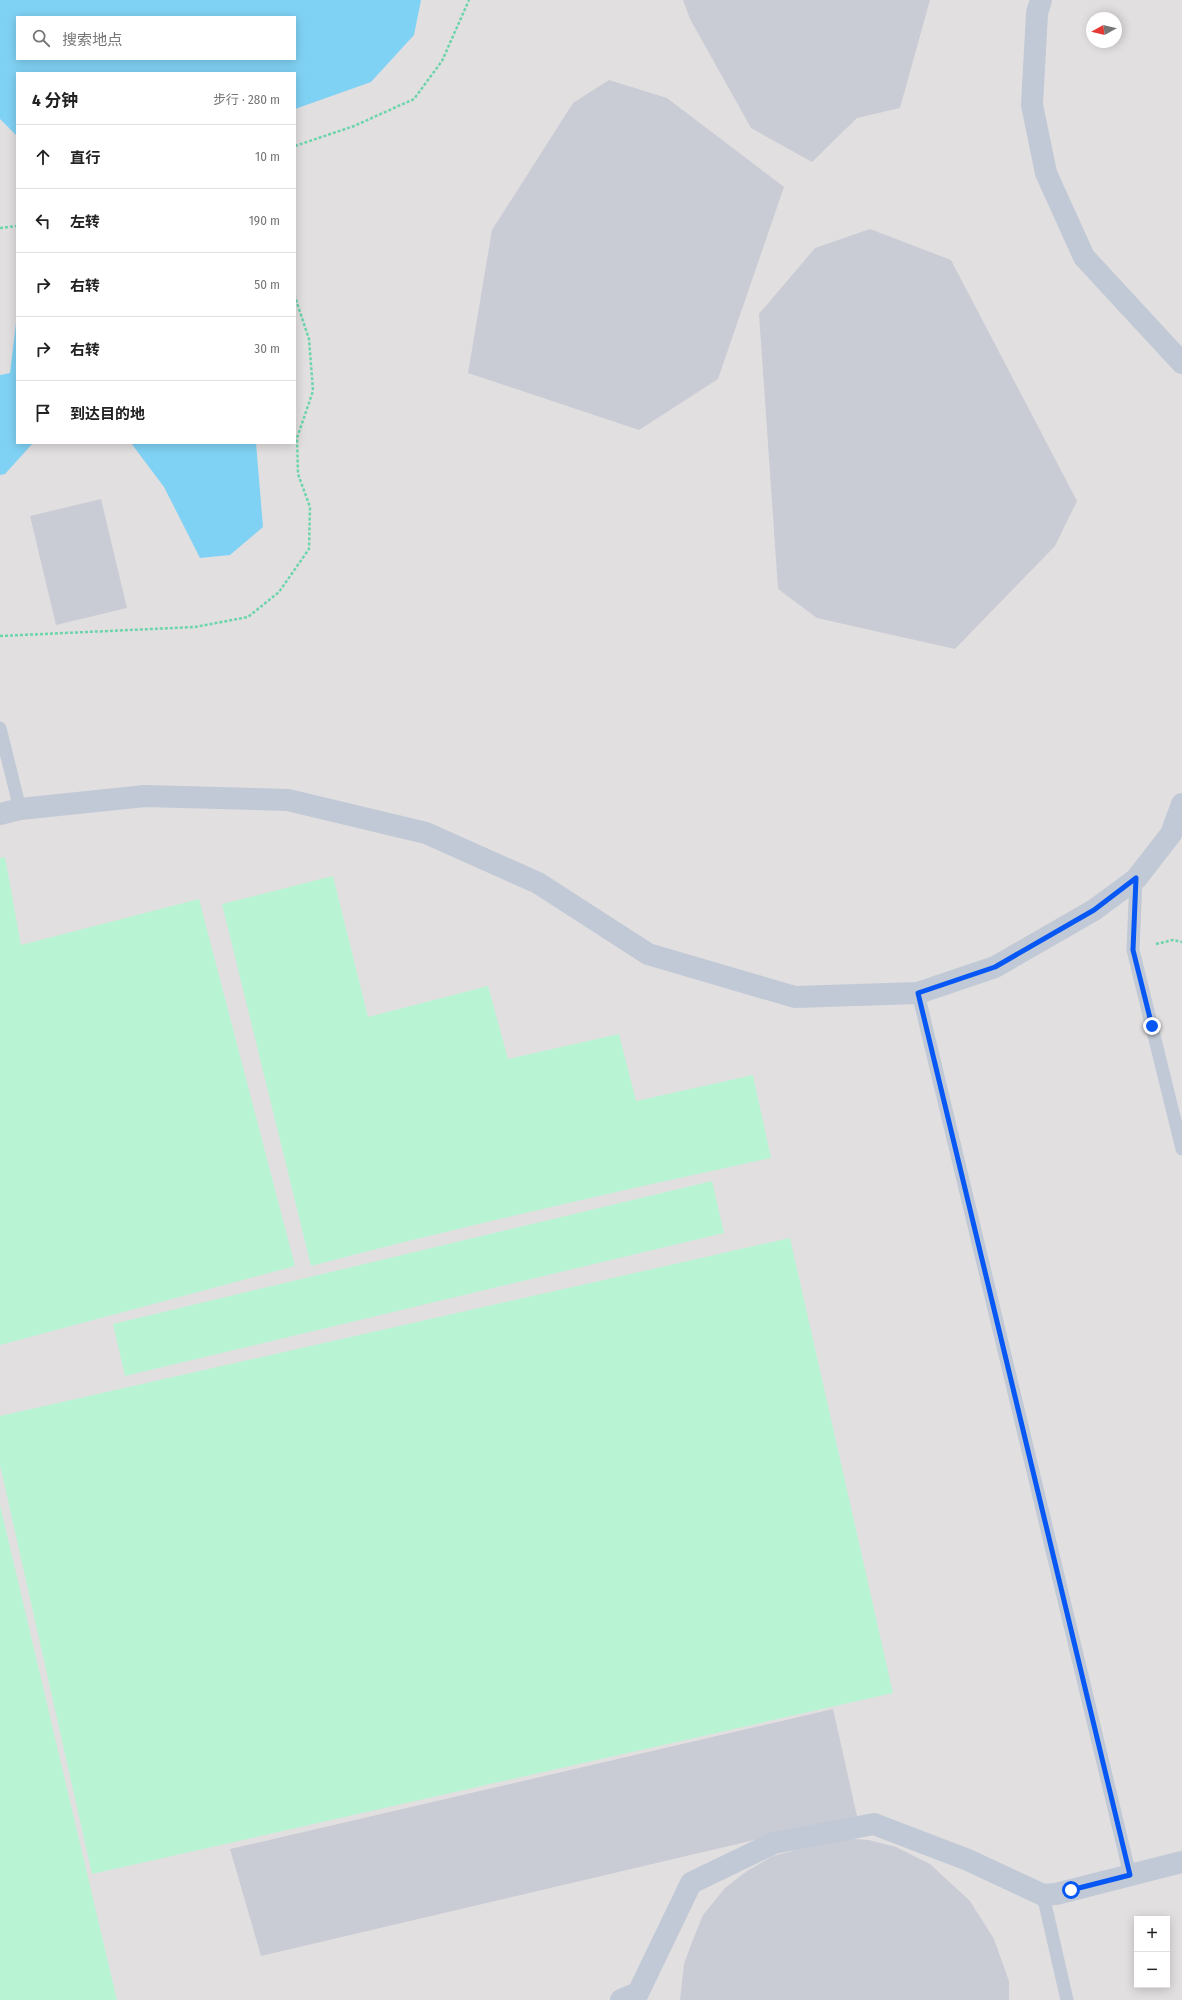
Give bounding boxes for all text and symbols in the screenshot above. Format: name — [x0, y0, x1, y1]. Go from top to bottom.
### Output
north arrow — [1086, 12, 1122, 48]
search box — [16, 16, 296, 60]
icon: search — [30, 27, 52, 49]
text: 搜索地点 — [62, 31, 122, 49]
text: 4 分钟 — [32, 90, 78, 111]
text: 步行 · 280 m — [213, 92, 280, 107]
icon: ahead — [32, 146, 54, 168]
text: 直行 — [70, 149, 100, 167]
text: 10 m — [255, 149, 280, 164]
icon: left — [32, 210, 54, 232]
text: 左转 — [70, 213, 100, 231]
text: 190 m — [249, 213, 280, 228]
icon: right — [32, 274, 54, 296]
text: 右转 — [70, 277, 100, 295]
text: 50 m — [254, 277, 280, 292]
icon: right — [32, 338, 54, 360]
text: 右转 — [70, 341, 100, 359]
text: 30 m — [254, 341, 280, 356]
icon: arrive — [32, 402, 54, 424]
text: 到达目的地 — [70, 405, 145, 423]
route end — [1143, 1017, 1161, 1035]
route start — [1062, 1881, 1080, 1899]
map controls — [1134, 1916, 1170, 1988]
button: + — [1134, 1916, 1170, 1952]
button: − — [1134, 1952, 1170, 1988]

